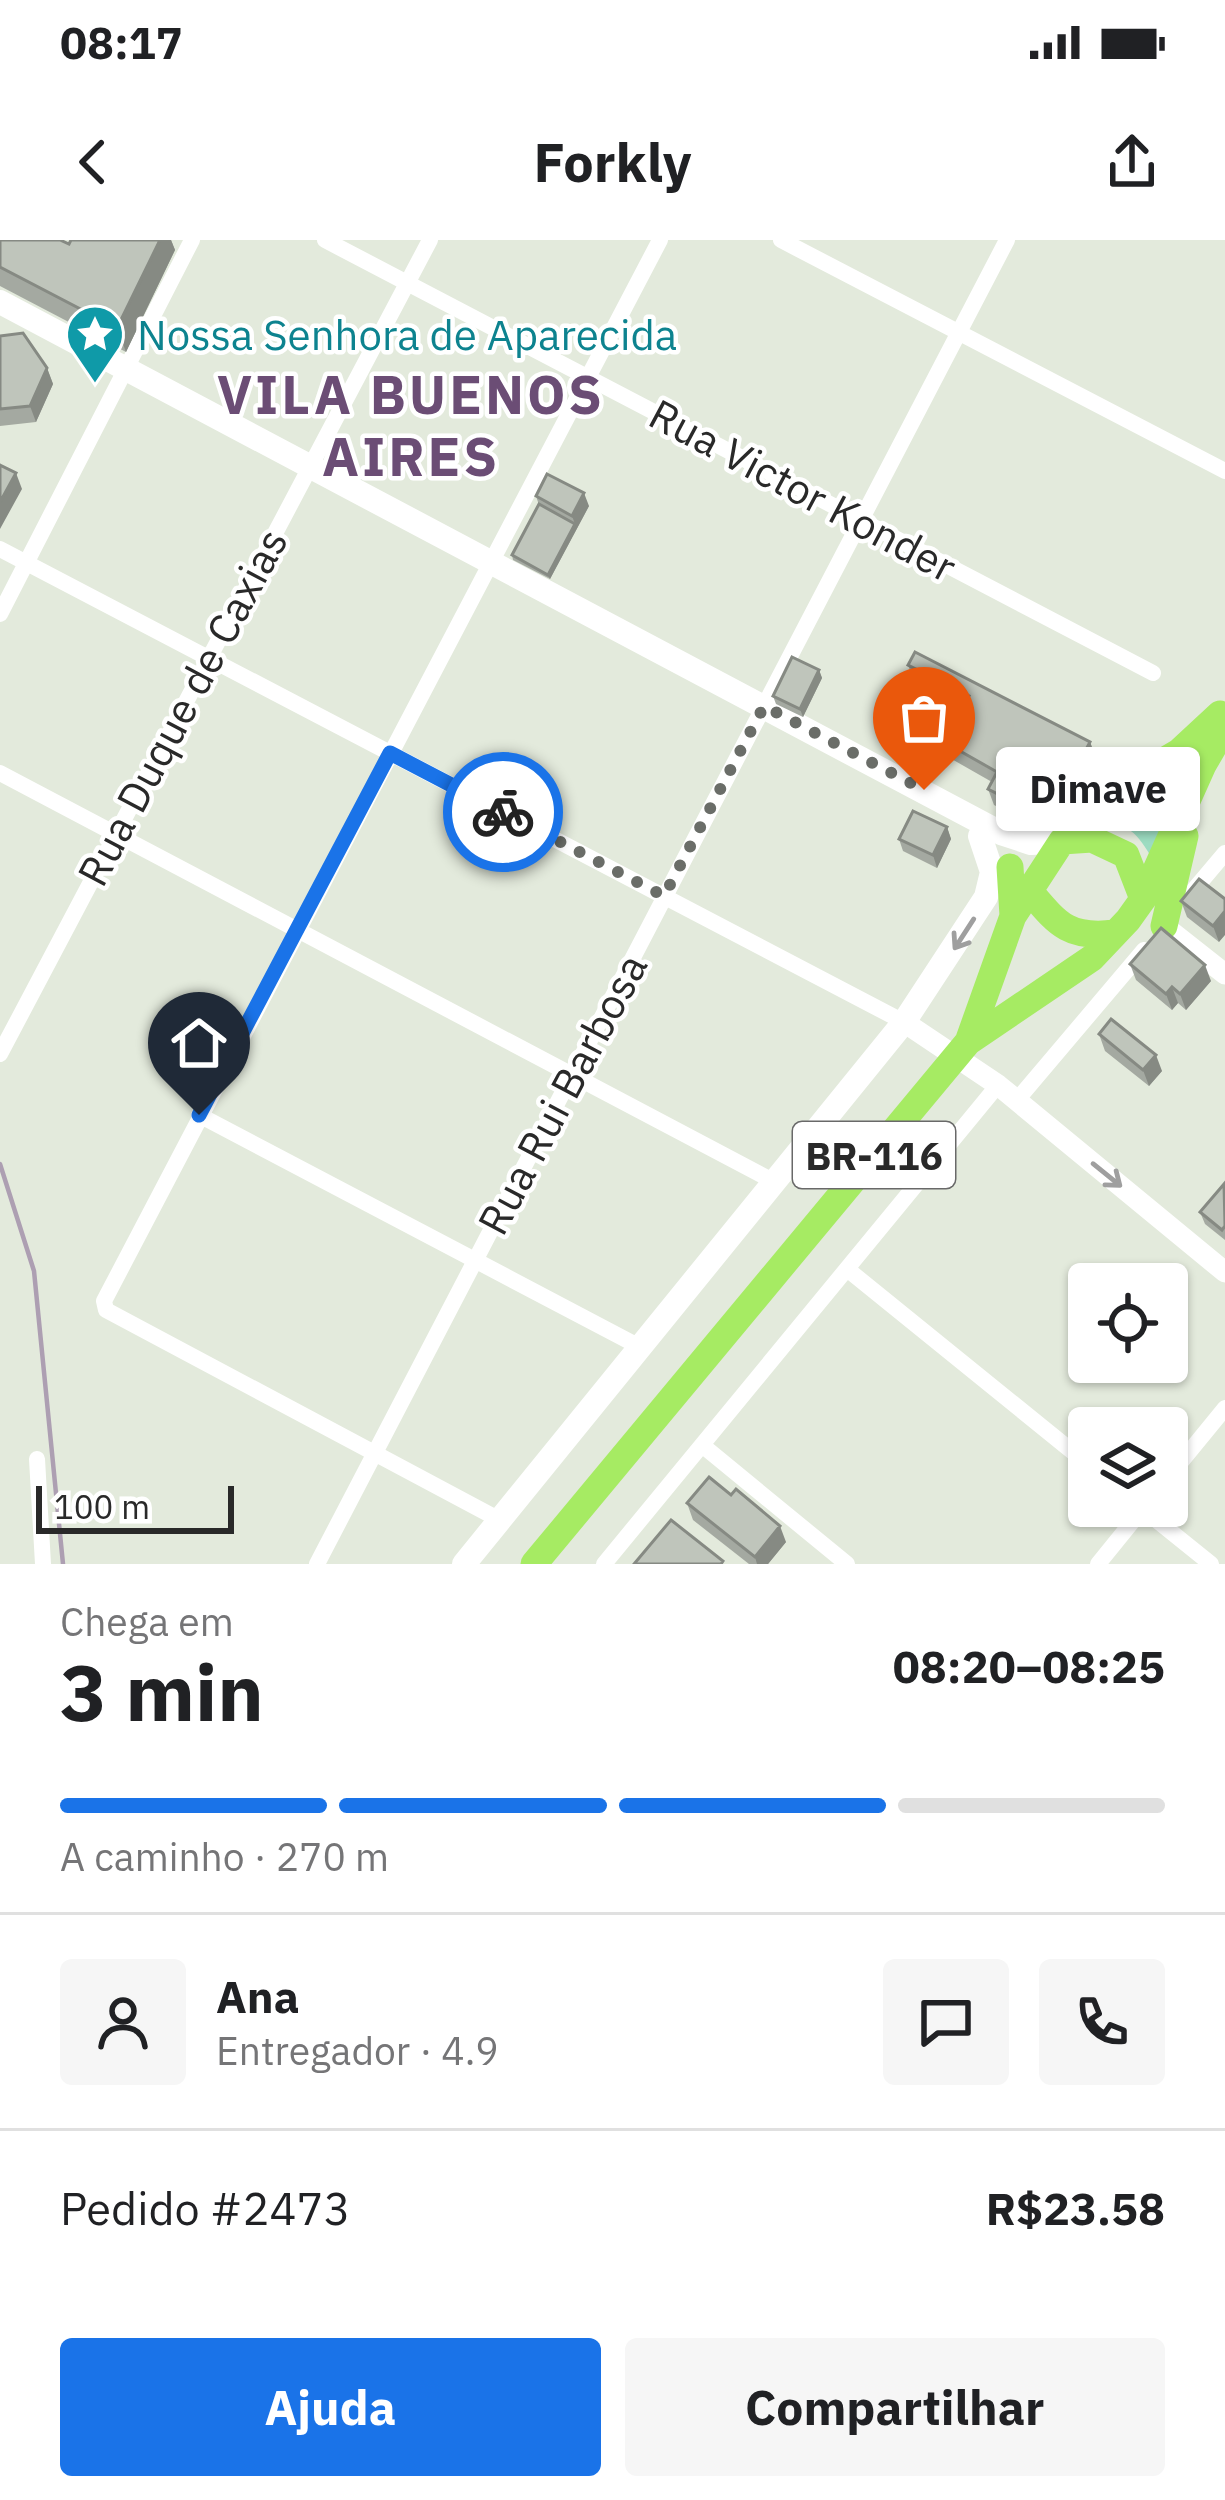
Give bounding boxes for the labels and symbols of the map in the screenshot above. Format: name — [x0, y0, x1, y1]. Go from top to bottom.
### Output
place icon: Nossa Senhora de Aparecida — [64, 303, 126, 385]
place label: Nossa Senhora de Aparecida — [137, 307, 677, 362]
district label: VILA BUENOS AIRES — [217, 359, 605, 491]
street label: Rua Victor Konder — [640, 386, 966, 594]
street label: Rua Duque de Caxias — [65, 519, 299, 895]
pin — [873, 667, 975, 790]
callout: Dimave — [996, 748, 1200, 832]
courier — [443, 752, 563, 872]
one-way arrow — [952, 916, 977, 950]
street label: Rua Rui Barbosa — [465, 944, 659, 1244]
pin — [148, 992, 250, 1115]
road number: BR-116 — [793, 1122, 955, 1188]
one-way arrow — [1091, 1160, 1122, 1188]
scale bar — [36, 1480, 234, 1533]

